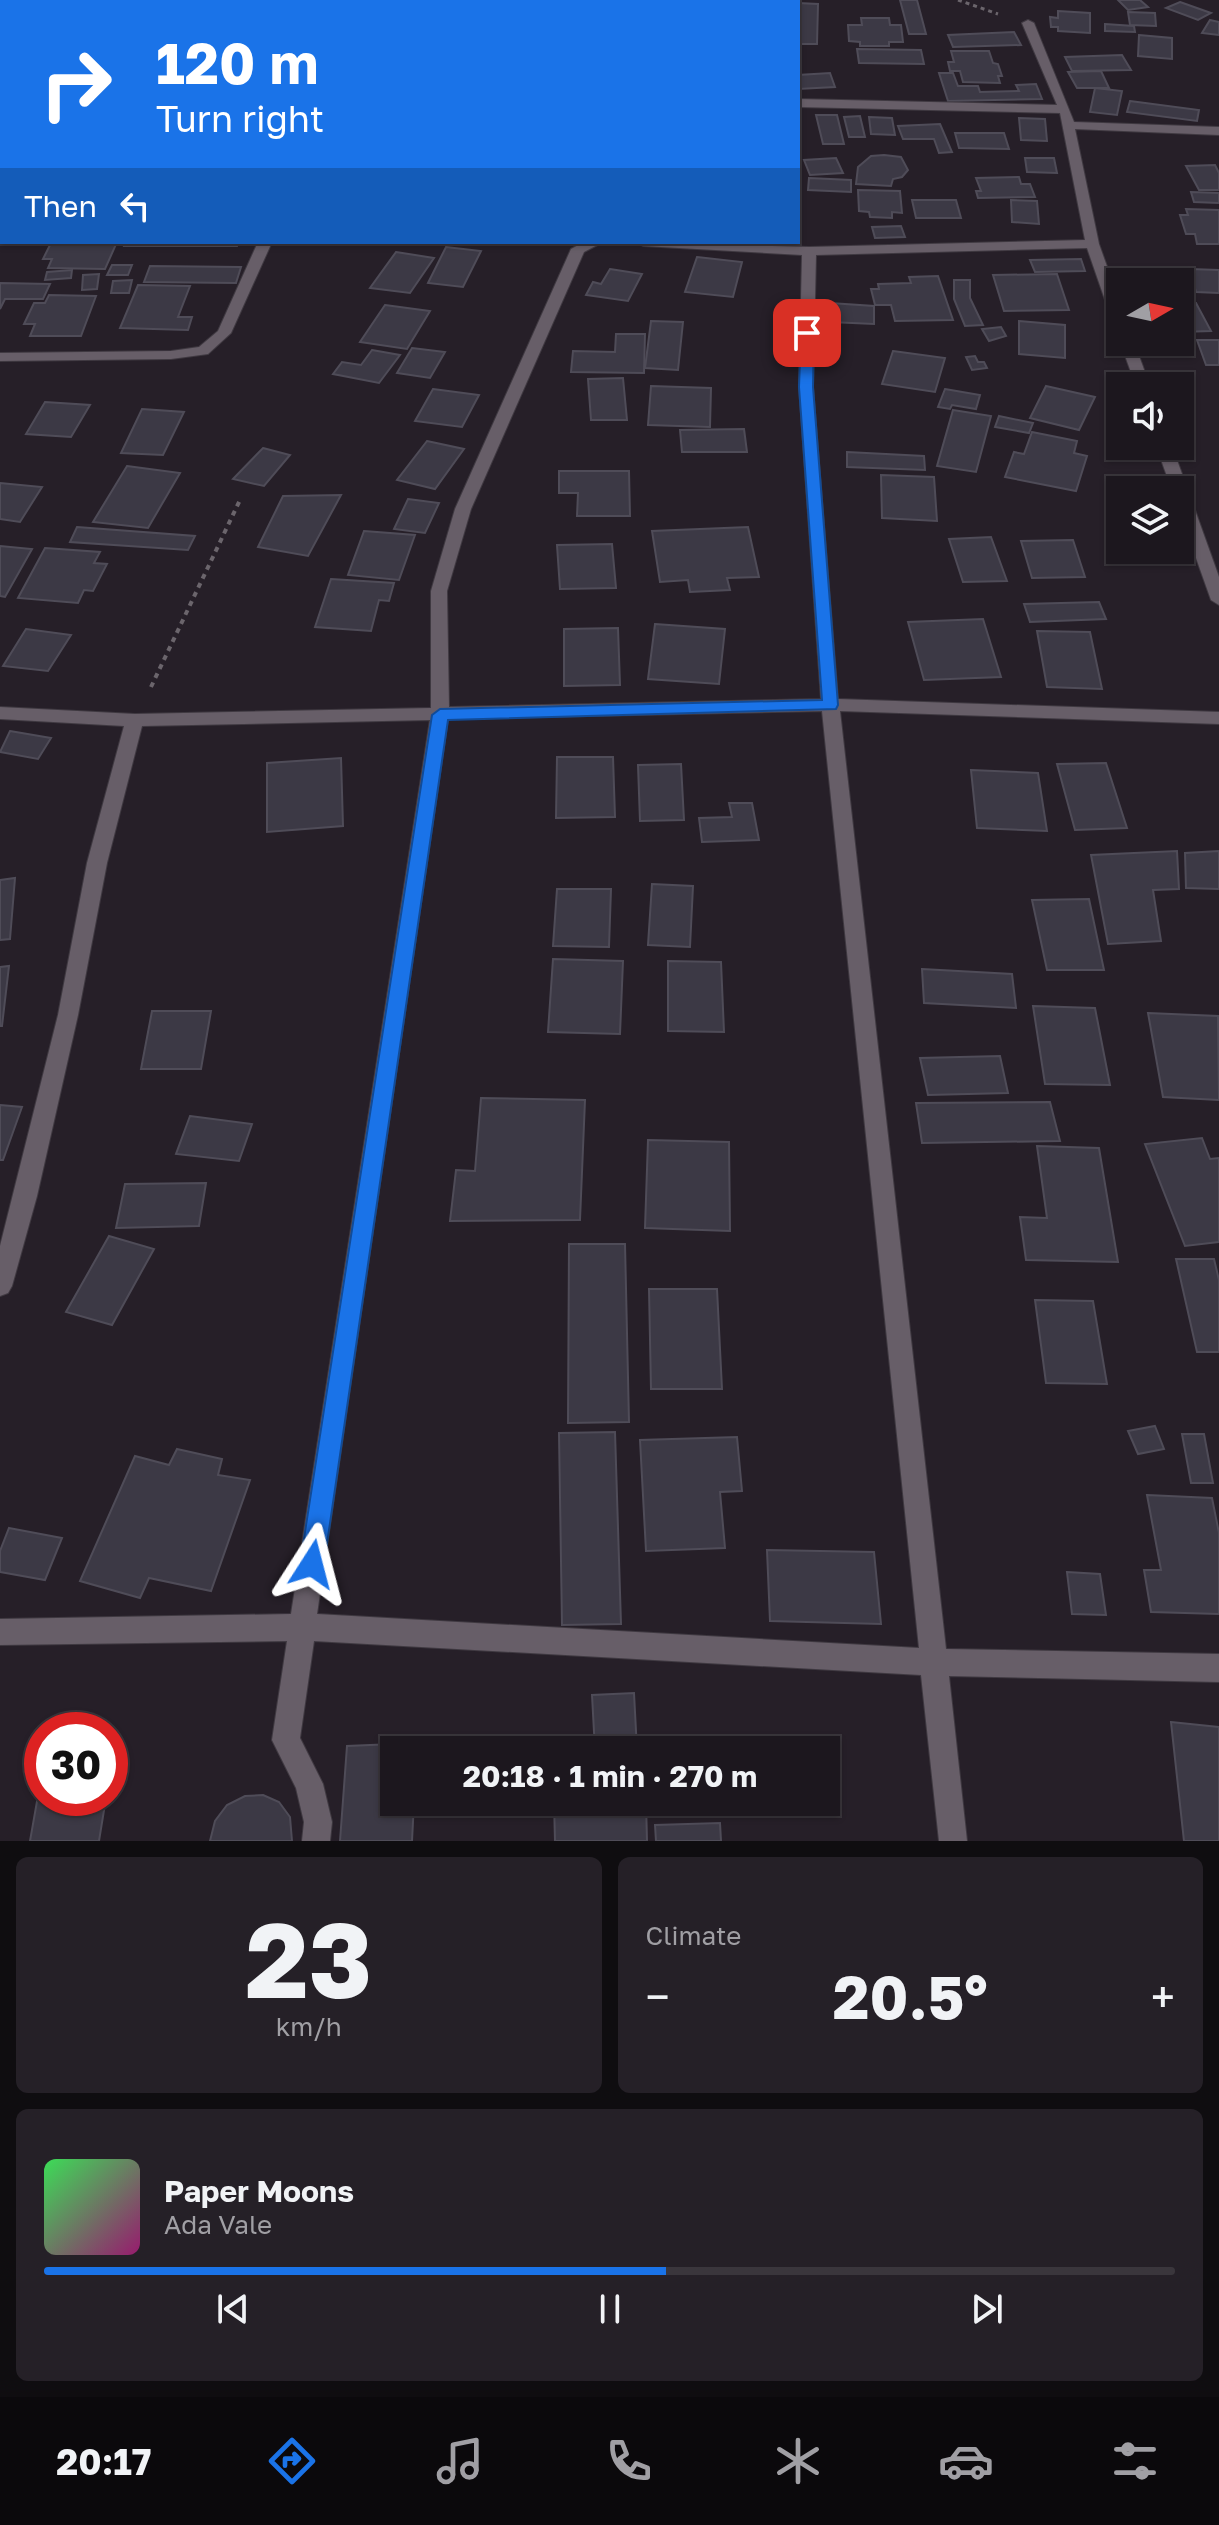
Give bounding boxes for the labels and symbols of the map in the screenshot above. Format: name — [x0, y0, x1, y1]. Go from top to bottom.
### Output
north arrow — [1106, 268, 1194, 356]
pin — [773, 299, 841, 367]
position arrow — [270, 1522, 354, 1606]
speed limit sign: 30 — [24, 1712, 128, 1816]

